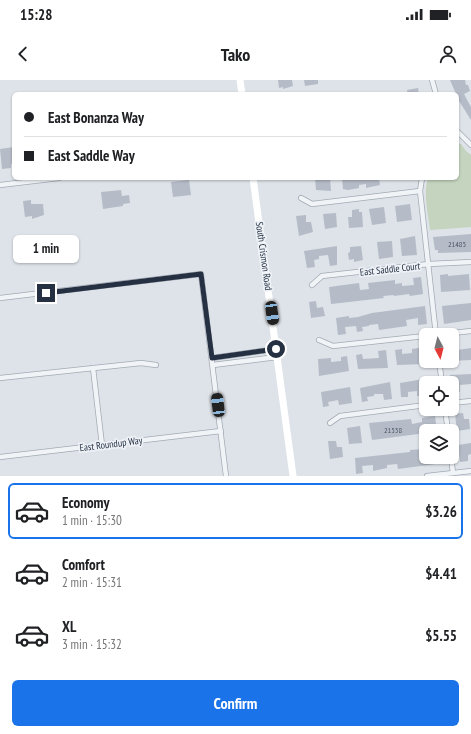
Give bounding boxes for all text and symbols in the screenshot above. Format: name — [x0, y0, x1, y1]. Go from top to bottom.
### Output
text: 15:28 — [20, 5, 52, 24]
icon: back — [12, 43, 34, 65]
text: Tako — [221, 43, 250, 66]
icon: person — [437, 43, 459, 65]
text: East Bonanza Way — [48, 108, 144, 127]
text: East Saddle Way — [48, 146, 135, 165]
street label: South Crismon Road — [253, 221, 275, 291]
callout: 1 min — [13, 235, 79, 263]
house number: 21485 — [448, 239, 466, 249]
text: 1 min — [33, 240, 59, 257]
street label: East Saddle Court — [359, 259, 421, 279]
route end — [37, 284, 55, 302]
car — [264, 300, 280, 326]
north arrow — [419, 328, 459, 368]
map controls — [419, 328, 459, 464]
route start — [267, 340, 285, 358]
button: locate — [419, 376, 459, 416]
car — [211, 392, 225, 418]
button: layers — [419, 424, 459, 464]
house number: 21538 — [384, 425, 402, 435]
street label: East Roundup Way — [79, 434, 143, 454]
icon: car — [14, 493, 50, 529]
text: Economy — [62, 493, 110, 512]
text: $3.26 — [425, 502, 457, 521]
text: 1 min · 15:30 — [62, 512, 122, 529]
icon: car — [14, 555, 50, 591]
text: Comfort — [62, 555, 105, 574]
text: $4.41 — [425, 564, 457, 583]
text: 2 min · 15:31 — [62, 574, 122, 591]
icon: car — [14, 617, 50, 653]
text: XL — [62, 617, 76, 636]
text: $5.55 — [425, 626, 457, 645]
text: 3 min · 15:32 — [62, 636, 122, 653]
button: Confirm — [12, 680, 459, 726]

